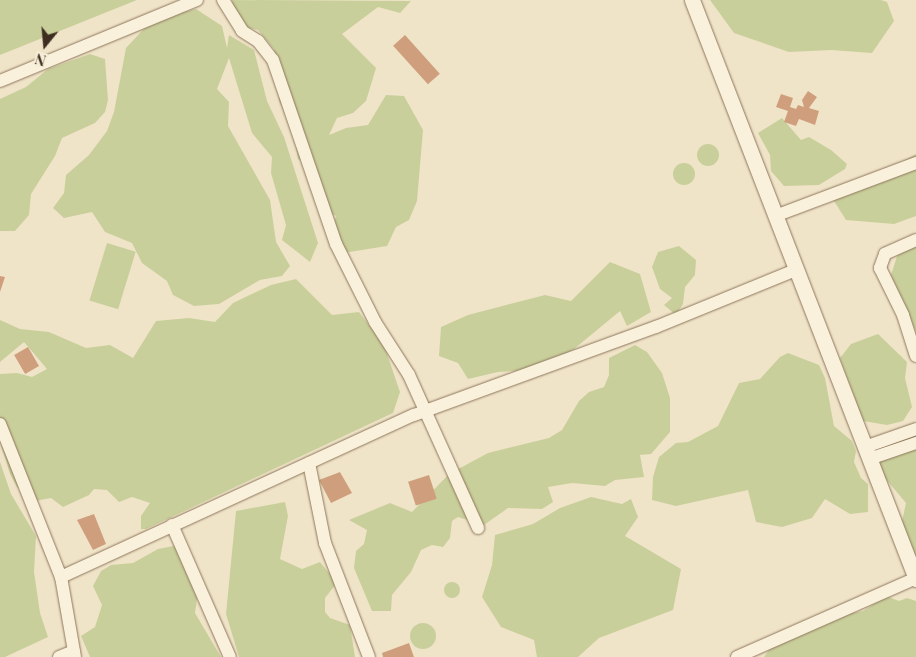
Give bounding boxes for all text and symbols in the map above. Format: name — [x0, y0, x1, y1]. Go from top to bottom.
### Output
north arrow — [20, 20, 70, 70]
text: N — [33, 49, 48, 70]

